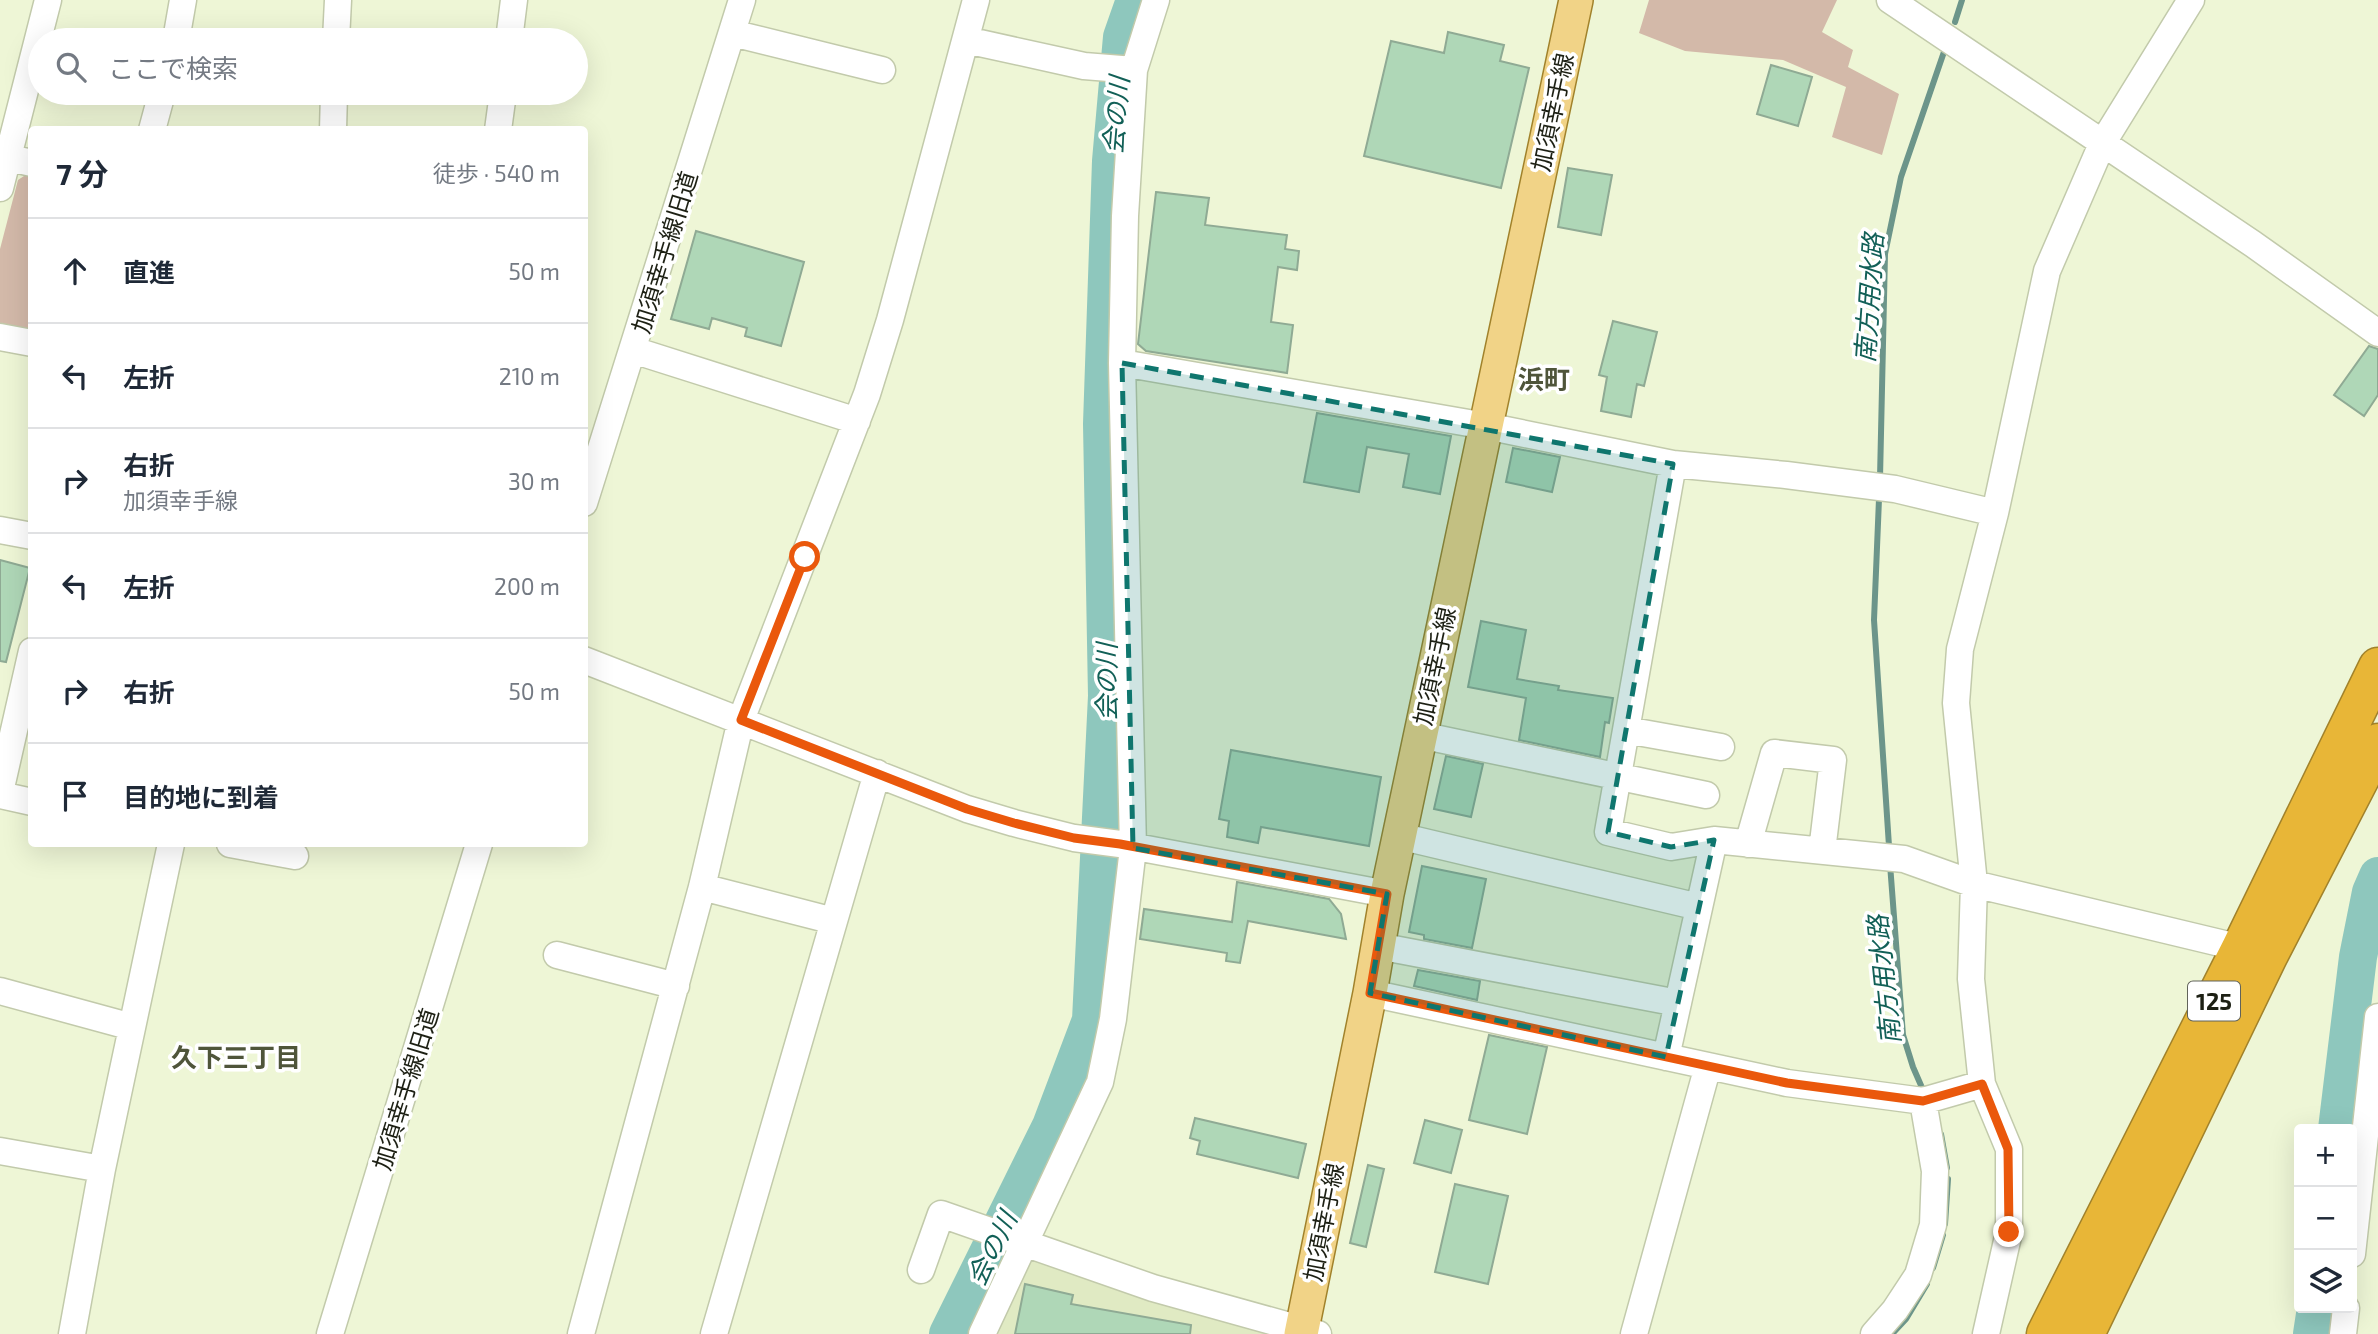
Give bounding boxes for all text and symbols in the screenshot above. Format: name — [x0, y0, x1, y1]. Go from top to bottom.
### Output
search box — [28, 28, 588, 105]
icon: search — [52, 48, 90, 86]
street label: 加須幸手線 — [1525, 50, 1579, 174]
text: ここで検索 — [108, 52, 238, 83]
water label: 会の川 — [1096, 72, 1134, 155]
text: 7 分 — [56, 155, 108, 191]
text: 徒歩 · 540 m — [433, 159, 560, 187]
street label: 加須幸手線旧道 — [626, 167, 702, 337]
water label: 南方用水路 — [1848, 230, 1888, 364]
icon: ahead — [56, 252, 94, 290]
text: 直進 — [123, 256, 175, 287]
text: 50 m — [509, 257, 560, 285]
icon: left — [56, 357, 94, 395]
text: 左折 — [123, 361, 175, 392]
text: 210 m — [499, 362, 560, 390]
district label: 浜町 — [1518, 363, 1570, 394]
text: 右折 — [123, 449, 175, 480]
icon: right — [56, 462, 94, 500]
text: 30 m — [508, 467, 560, 495]
text: 加須幸手線 — [123, 486, 238, 514]
route start — [789, 541, 820, 572]
icon: left — [56, 567, 94, 605]
text: 左折 — [123, 571, 175, 602]
text: 200 m — [494, 572, 560, 600]
street label: 加須幸手線 — [1407, 604, 1461, 728]
water label: 会の川 — [1090, 640, 1121, 721]
icon: right — [56, 672, 94, 710]
text: 右折 — [123, 676, 175, 707]
text: 50 m — [509, 677, 560, 705]
icon: arrive — [56, 777, 94, 815]
text: 目的地に到着 — [123, 781, 279, 812]
water label: 南方用水路 — [1861, 912, 1905, 1046]
road number: 125 — [2188, 982, 2240, 1020]
street label: 加須幸手線旧道 — [367, 1004, 443, 1174]
district label: 久下三丁目 — [171, 1041, 301, 1072]
map controls — [2294, 1124, 2357, 1313]
button: + — [2294, 1124, 2357, 1187]
street label: 加須幸手線 — [1297, 1160, 1349, 1284]
button: − — [2294, 1187, 2357, 1250]
water label: 会の川 — [960, 1203, 1023, 1290]
route end — [1993, 1216, 2024, 1247]
button: layers — [2294, 1250, 2357, 1313]

